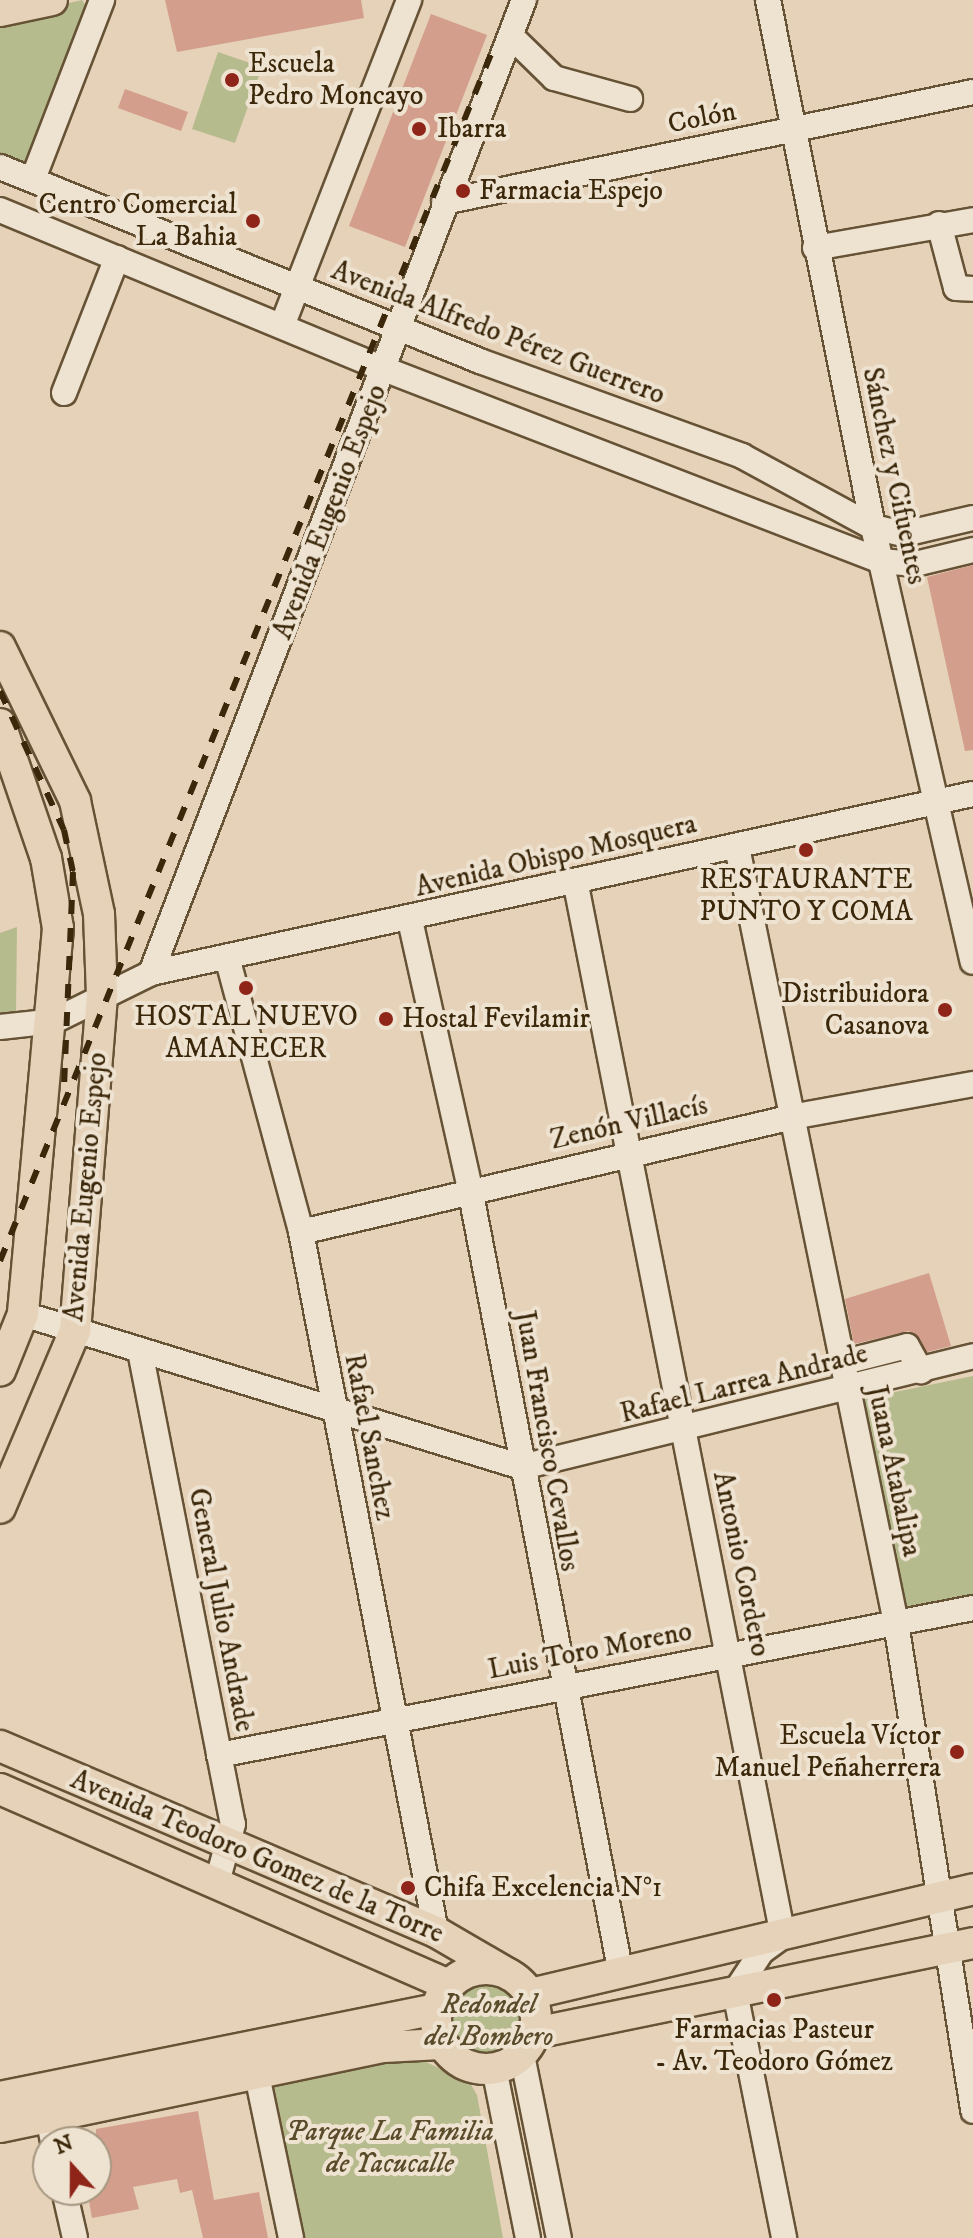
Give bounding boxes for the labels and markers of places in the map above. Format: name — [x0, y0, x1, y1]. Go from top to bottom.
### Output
place label: Escuela Pedro Moncayo — [248, 47, 423, 113]
marker: Escuela Pedro Moncayo — [223, 71, 241, 89]
place label: Ibarra — [437, 112, 506, 146]
marker: Ibarra — [408, 118, 430, 140]
place label: Farmacia Espejo — [479, 174, 663, 208]
marker: Farmacia Espejo — [454, 182, 472, 200]
place label: Centro Comercial La Bahia — [39, 188, 237, 254]
marker: Centro Comercial La Bahia — [244, 212, 262, 230]
marker: RESTAURANTE PUNTO Y COMA — [797, 841, 815, 859]
place label: RESTAURANTE PUNTO Y COMA — [699, 863, 913, 929]
place label: Distribuidora Casanova — [781, 977, 929, 1043]
marker: HOSTAL NUEVO AMANECER — [237, 979, 255, 997]
place label: HOSTAL NUEVO AMANECER — [134, 1000, 358, 1066]
marker: Distribuidora Casanova — [936, 1001, 954, 1019]
place label: Hostal Fevilamir — [402, 1002, 590, 1036]
marker: Hostal Fevilamir — [377, 1010, 395, 1028]
place label: Escuela Víctor Manuel Peñaherrera — [715, 1719, 941, 1785]
marker: Escuela Víctor Manuel Peñaherrera — [948, 1743, 966, 1761]
place label: Chifa Excelencia N°1 — [424, 1871, 662, 1905]
marker: Chifa Excelencia N°1 — [399, 1879, 417, 1897]
marker: Farmacias Pasteur - Av. Teodoro Gómez — [765, 1991, 783, 2009]
place label: Farmacias Pasteur - Av. Teodoro Gómez — [655, 2013, 893, 2079]

